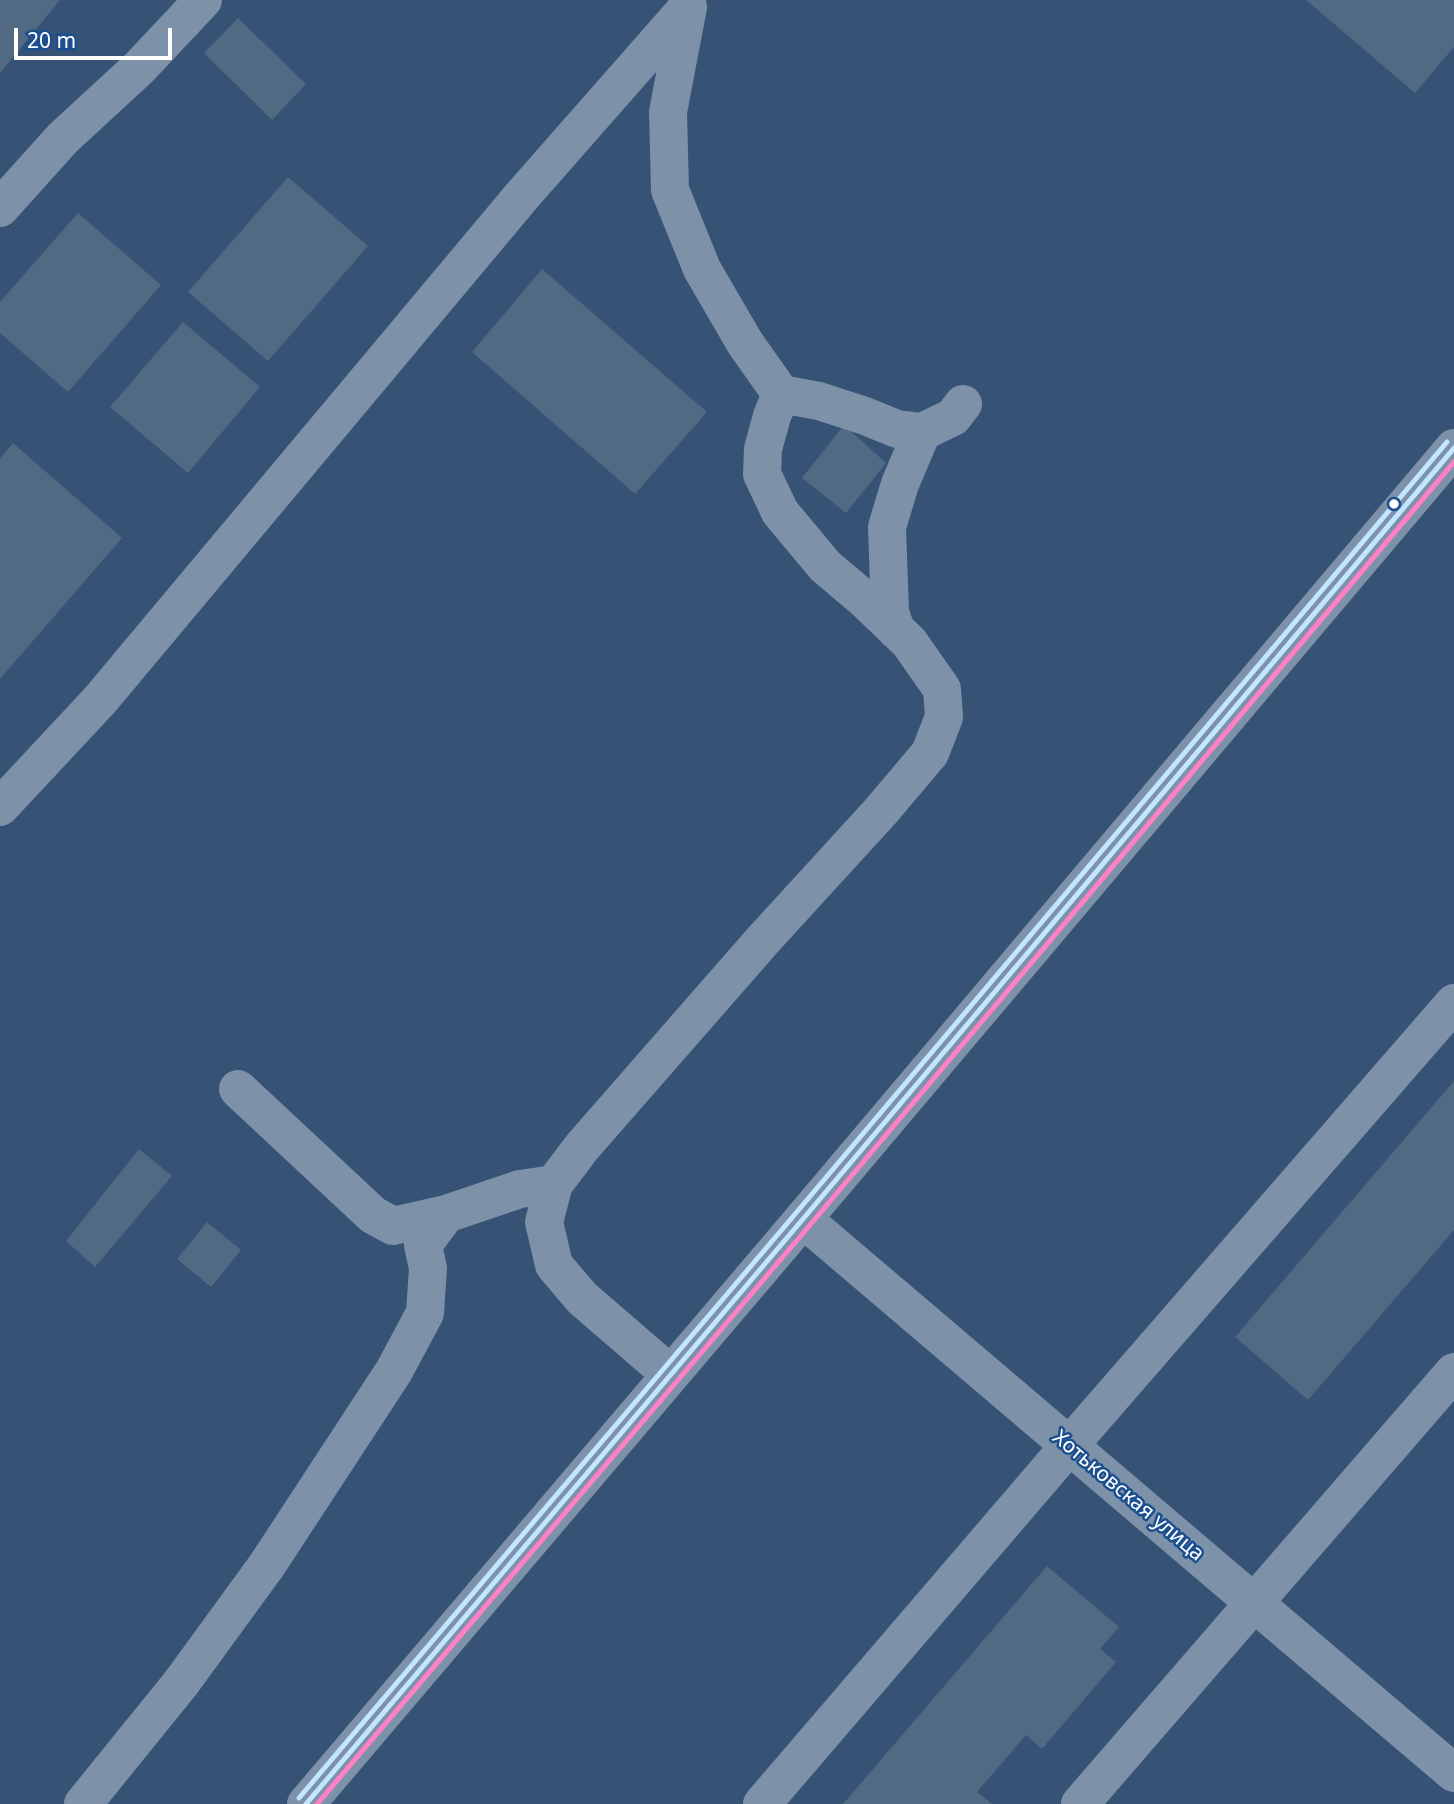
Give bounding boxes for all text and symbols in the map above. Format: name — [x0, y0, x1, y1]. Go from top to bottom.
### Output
scale bar — [18, 14, 175, 58]
text: 20 m — [27, 26, 76, 54]
unlabelled marker — [1387, 497, 1401, 511]
street label: Хотьковская улица — [1047, 1425, 1209, 1567]

